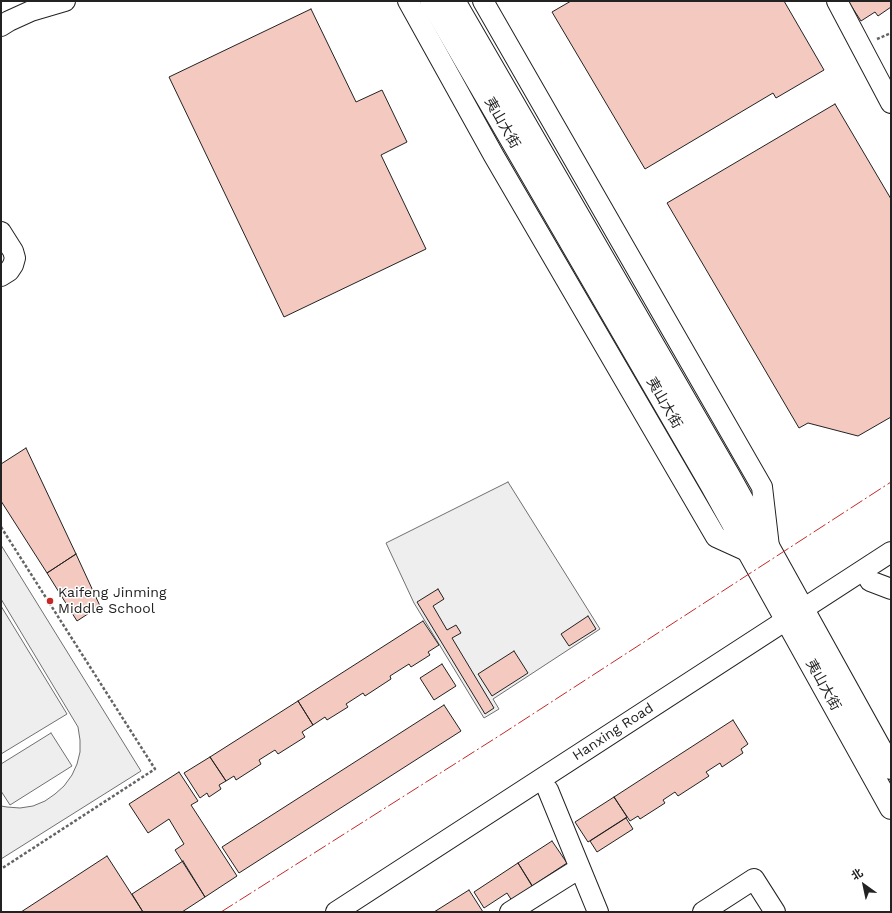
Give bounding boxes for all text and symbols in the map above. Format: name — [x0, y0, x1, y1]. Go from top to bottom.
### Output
street label: 夷山大街 — [481, 95, 523, 151]
street label: 夷山大街 — [643, 375, 685, 431]
place label: Kaifeng Jinming Middle School — [58, 585, 166, 618]
marker: Kaifeng Jinming Middle School — [45, 596, 55, 606]
street label: 夷山大街 — [802, 656, 844, 714]
street label: Hanxing Road — [569, 700, 657, 764]
north arrow — [844, 865, 884, 905]
text: 北 — [849, 866, 865, 883]

